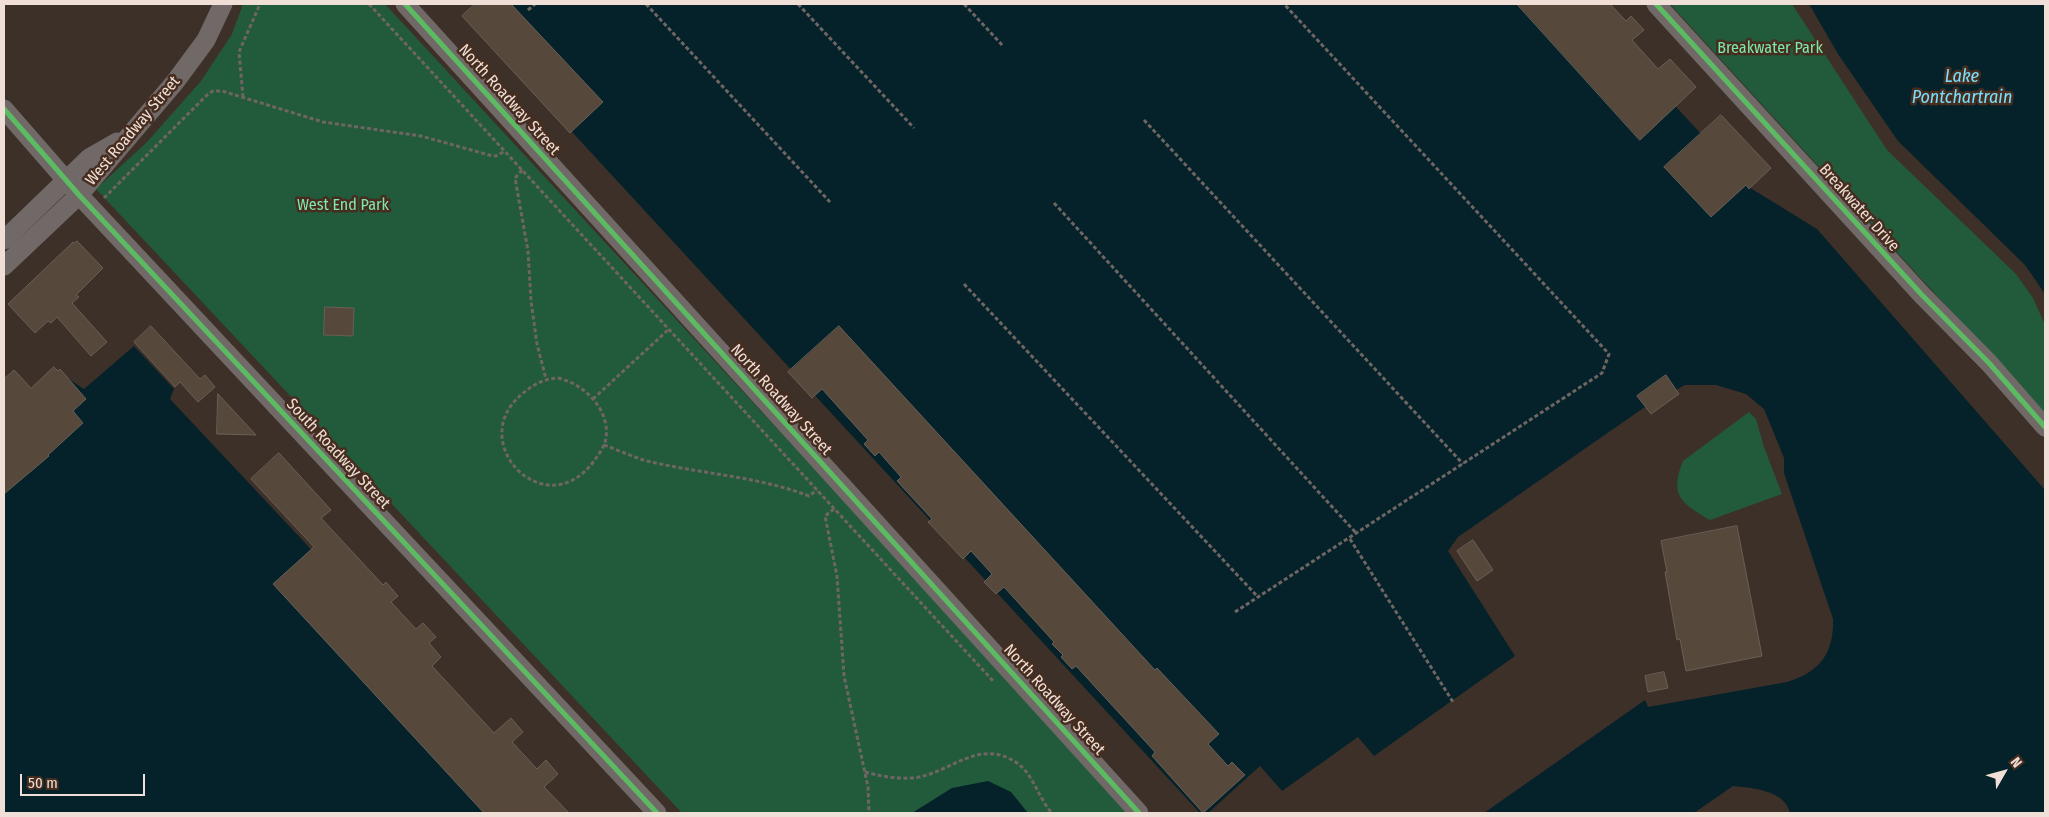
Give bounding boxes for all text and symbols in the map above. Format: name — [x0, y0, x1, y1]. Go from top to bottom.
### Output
park label: Breakwater Park — [1717, 39, 1823, 59]
street label: North Roadway Street — [454, 41, 564, 159]
water label: Lake Pontchartrain — [1912, 66, 2012, 108]
street label: West Roadway Street — [82, 72, 184, 190]
street label: Breakwater Drive — [1815, 160, 1903, 256]
park label: West End Park — [297, 196, 389, 216]
street label: North Roadway Street — [726, 341, 836, 459]
street label: South Roadway Street — [282, 395, 394, 513]
street label: North Roadway Street — [999, 641, 1109, 759]
north arrow — [1979, 747, 2029, 797]
text: N — [2007, 754, 2025, 771]
scale bar — [22, 764, 148, 796]
text: 50 m — [28, 774, 58, 792]

